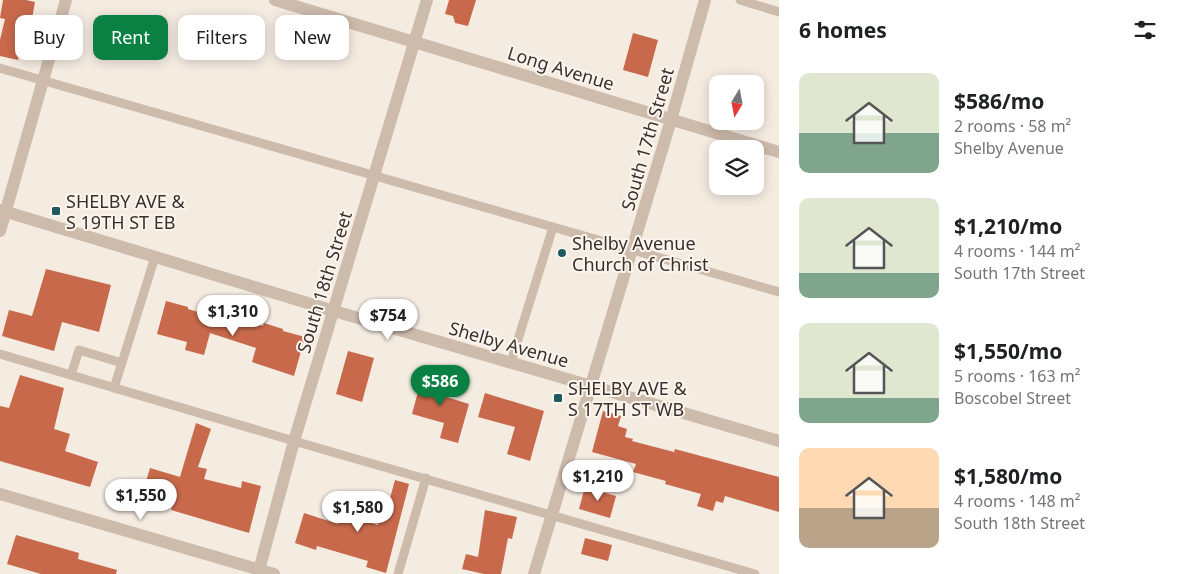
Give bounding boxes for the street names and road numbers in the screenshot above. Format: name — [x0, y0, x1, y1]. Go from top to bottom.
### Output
street label: Long Avenue — [505, 40, 617, 96]
street label: South 17th Street — [615, 64, 679, 213]
street label: South 18th Street — [291, 208, 357, 356]
street label: Shelby Avenue — [446, 315, 572, 373]

